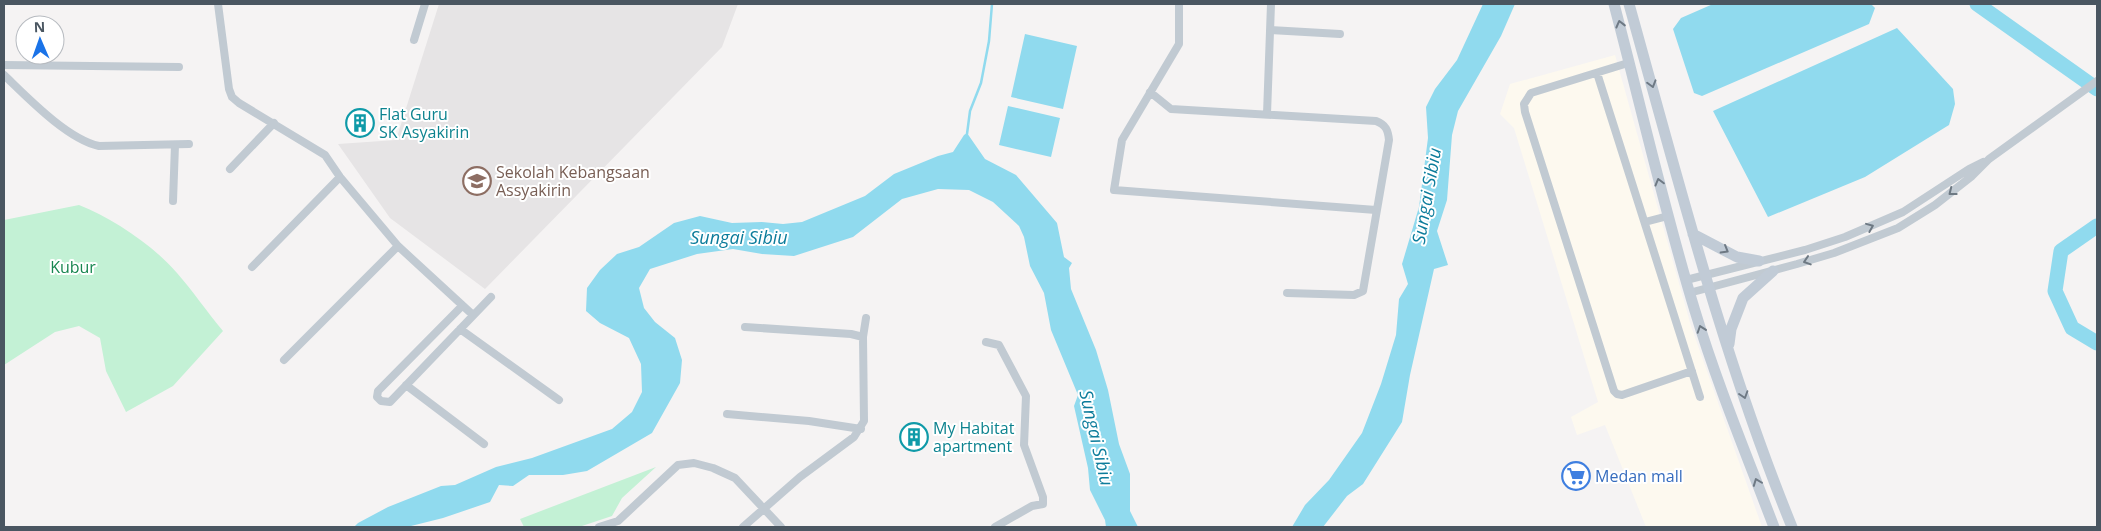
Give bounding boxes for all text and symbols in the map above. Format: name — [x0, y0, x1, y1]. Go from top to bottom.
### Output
north arrow — [15, 15, 65, 65]
text: N — [34, 17, 46, 36]
one-way arrow — [1615, 21, 1625, 29]
one-way arrow — [1646, 80, 1656, 88]
place label: Flat Guru SK Asyakirin — [379, 103, 469, 143]
building icon: Flat Guru SK Asyakirin — [345, 108, 375, 138]
water label: Sungai Sibiu — [1406, 146, 1446, 246]
place label: Sekolah Kebangsaan Assyakirin — [496, 161, 650, 201]
school or university icon: Sekolah Kebangsaan Assyakirin — [462, 166, 492, 196]
one-way arrow — [1654, 178, 1665, 186]
one-way arrow — [1949, 186, 1958, 195]
one-way arrow — [1865, 223, 1874, 233]
water label: Sungai Sibiu — [690, 225, 788, 249]
one-way arrow — [1720, 243, 1729, 253]
park label: Kubur — [50, 256, 96, 278]
one-way arrow — [1803, 256, 1812, 266]
one-way arrow — [1697, 325, 1707, 334]
water label: Sungai Sibiu — [1074, 388, 1120, 488]
one-way arrow — [1738, 390, 1748, 398]
place label: My Habitat apartment — [933, 417, 1015, 457]
building icon: My Habitat apartment — [899, 422, 929, 452]
supermarket icon: Medan mall — [1561, 461, 1591, 491]
place label: Medan mall — [1595, 465, 1683, 487]
one-way arrow — [1752, 478, 1763, 487]

